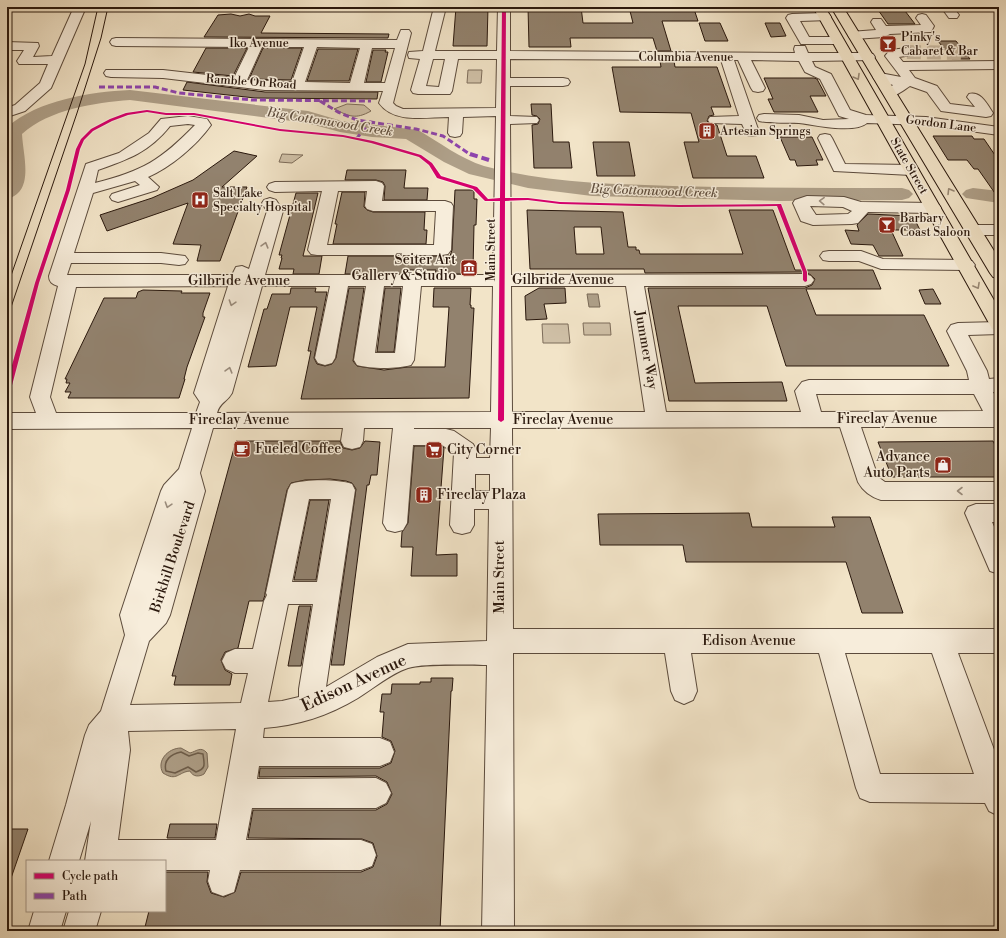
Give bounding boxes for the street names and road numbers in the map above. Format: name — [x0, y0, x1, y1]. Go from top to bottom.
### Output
street label: Iko Avenue — [229, 36, 289, 51]
street label: Columbia Avenue — [639, 50, 733, 65]
street label: Ramble On Road — [205, 71, 297, 93]
street label: Gordon Lane — [905, 112, 977, 136]
street label: State Street — [887, 135, 932, 198]
street label: Main Street — [484, 218, 499, 281]
street label: Gilbride Avenue — [512, 271, 614, 289]
street label: Gilbride Avenue — [188, 272, 290, 290]
street label: Jummer Way — [630, 308, 662, 391]
street label: Fireclay Avenue — [837, 410, 937, 428]
street label: Fireclay Avenue — [189, 411, 289, 429]
street label: Fireclay Avenue — [513, 411, 613, 429]
street label: Birkhill Boulevard — [146, 499, 200, 616]
street label: Main Street — [491, 540, 509, 614]
street label: Edison Avenue — [702, 632, 796, 650]
street label: Edison Avenue — [298, 649, 410, 717]

